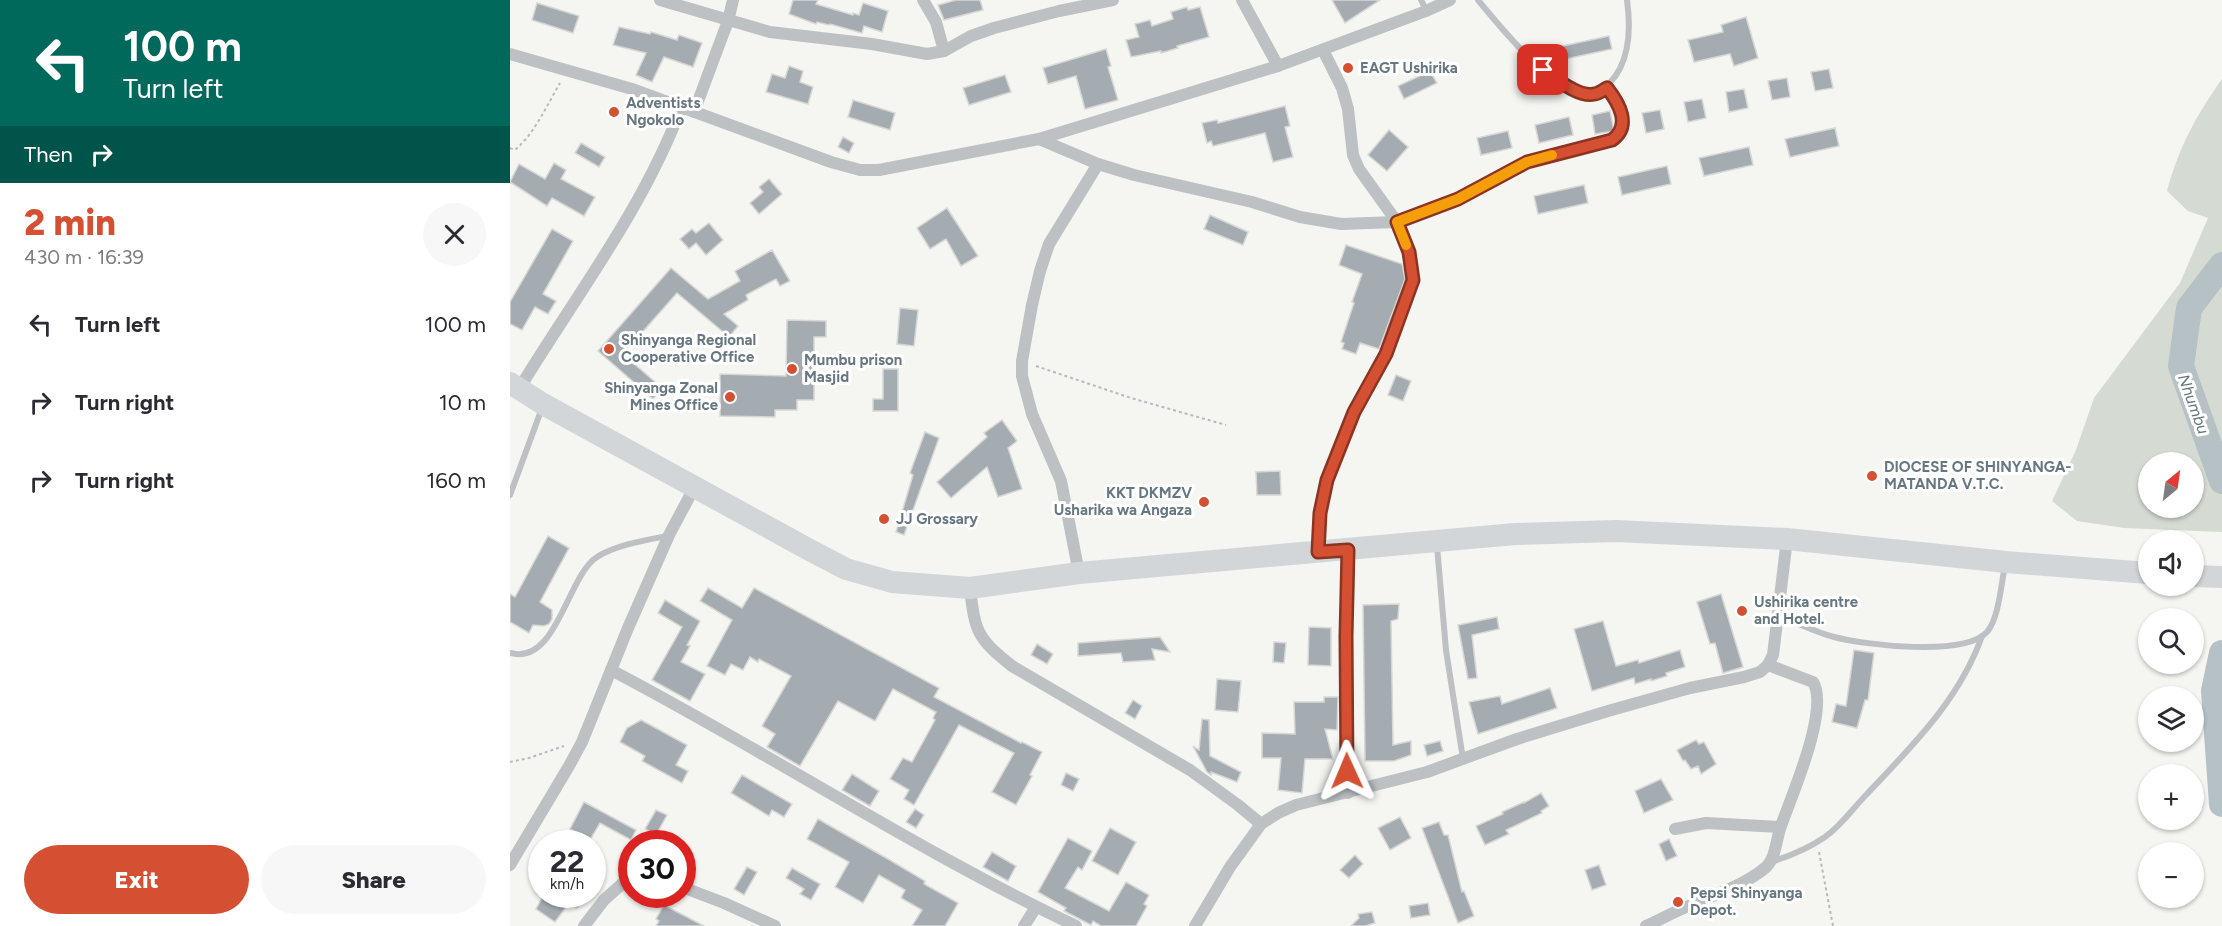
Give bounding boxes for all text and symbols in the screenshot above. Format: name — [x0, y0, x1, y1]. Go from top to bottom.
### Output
text: 100 m — [123, 21, 242, 72]
icon: left — [24, 24, 102, 102]
pin — [1517, 44, 1568, 95]
icon: arrive — [1526, 53, 1559, 86]
place label: EAGT Ushirika — [1360, 59, 1458, 77]
marker: EAGT Ushirika — [1341, 61, 1355, 75]
text: Turn left — [123, 72, 223, 105]
place label: Adventists Ngokolo — [626, 94, 700, 129]
marker: Adventists Ngokolo — [607, 105, 621, 119]
icon: right — [85, 138, 118, 171]
text: Then — [24, 141, 73, 168]
text: 2 min — [24, 201, 116, 244]
button: close — [423, 203, 486, 266]
text: 430 m · 16:39 — [24, 245, 144, 269]
icon: left — [24, 308, 57, 341]
text: Turn left — [75, 311, 161, 338]
text: 100 m — [425, 311, 486, 338]
place label: Shinyanga Regional Cooperative Office — [621, 331, 756, 366]
marker: Shinyanga Regional Cooperative Office — [602, 342, 616, 356]
place label: Mumbu prison Masjid — [804, 351, 902, 386]
marker: Mumbu prison Masjid — [785, 362, 799, 376]
water label: Nhumbu — [2174, 372, 2213, 437]
place label: Shinyanga Zonal Mines Office — [604, 379, 719, 414]
icon: right — [24, 386, 57, 419]
text: Turn right — [75, 389, 174, 416]
text: 10 m — [439, 389, 486, 416]
marker: Shinyanga Zonal Mines Office — [723, 390, 737, 404]
north arrow — [2138, 452, 2204, 518]
map controls — [2138, 452, 2204, 908]
place label: DIOCESE OF SHINYANGA- MATANDA V.T.C. — [1884, 458, 2071, 493]
icon: right — [24, 464, 57, 497]
text: Turn right — [75, 467, 174, 494]
text: 160 m — [426, 467, 486, 494]
marker: DIOCESE OF SHINYANGA- MATANDA V.T.C. — [1865, 469, 1879, 483]
place label: KKT DKMZV Usharika wa Angaza — [1054, 484, 1192, 519]
marker: KKT DKMZV Usharika wa Angaza — [1197, 495, 1211, 509]
place label: JJ Grossary — [896, 510, 978, 528]
marker: JJ Grossary — [877, 512, 891, 526]
button: sound — [2138, 530, 2204, 596]
place label: Ushirika centre and Hotel. — [1754, 593, 1859, 628]
marker: Ushirika centre and Hotel. — [1735, 604, 1749, 618]
button: search — [2138, 608, 2204, 674]
button: layers — [2138, 686, 2204, 752]
position arrow — [1315, 739, 1379, 803]
button: + — [2138, 764, 2204, 830]
speed limit sign: 30 — [618, 830, 696, 908]
button: − — [2138, 842, 2204, 908]
text: 22 — [550, 843, 584, 880]
button: Exit — [24, 845, 249, 914]
button: Share — [261, 845, 486, 914]
text: km/h — [550, 875, 584, 893]
place label: Pepsi Shinyanga Depot. — [1690, 884, 1803, 919]
marker: Pepsi Shinyanga Depot. — [1671, 895, 1685, 909]

